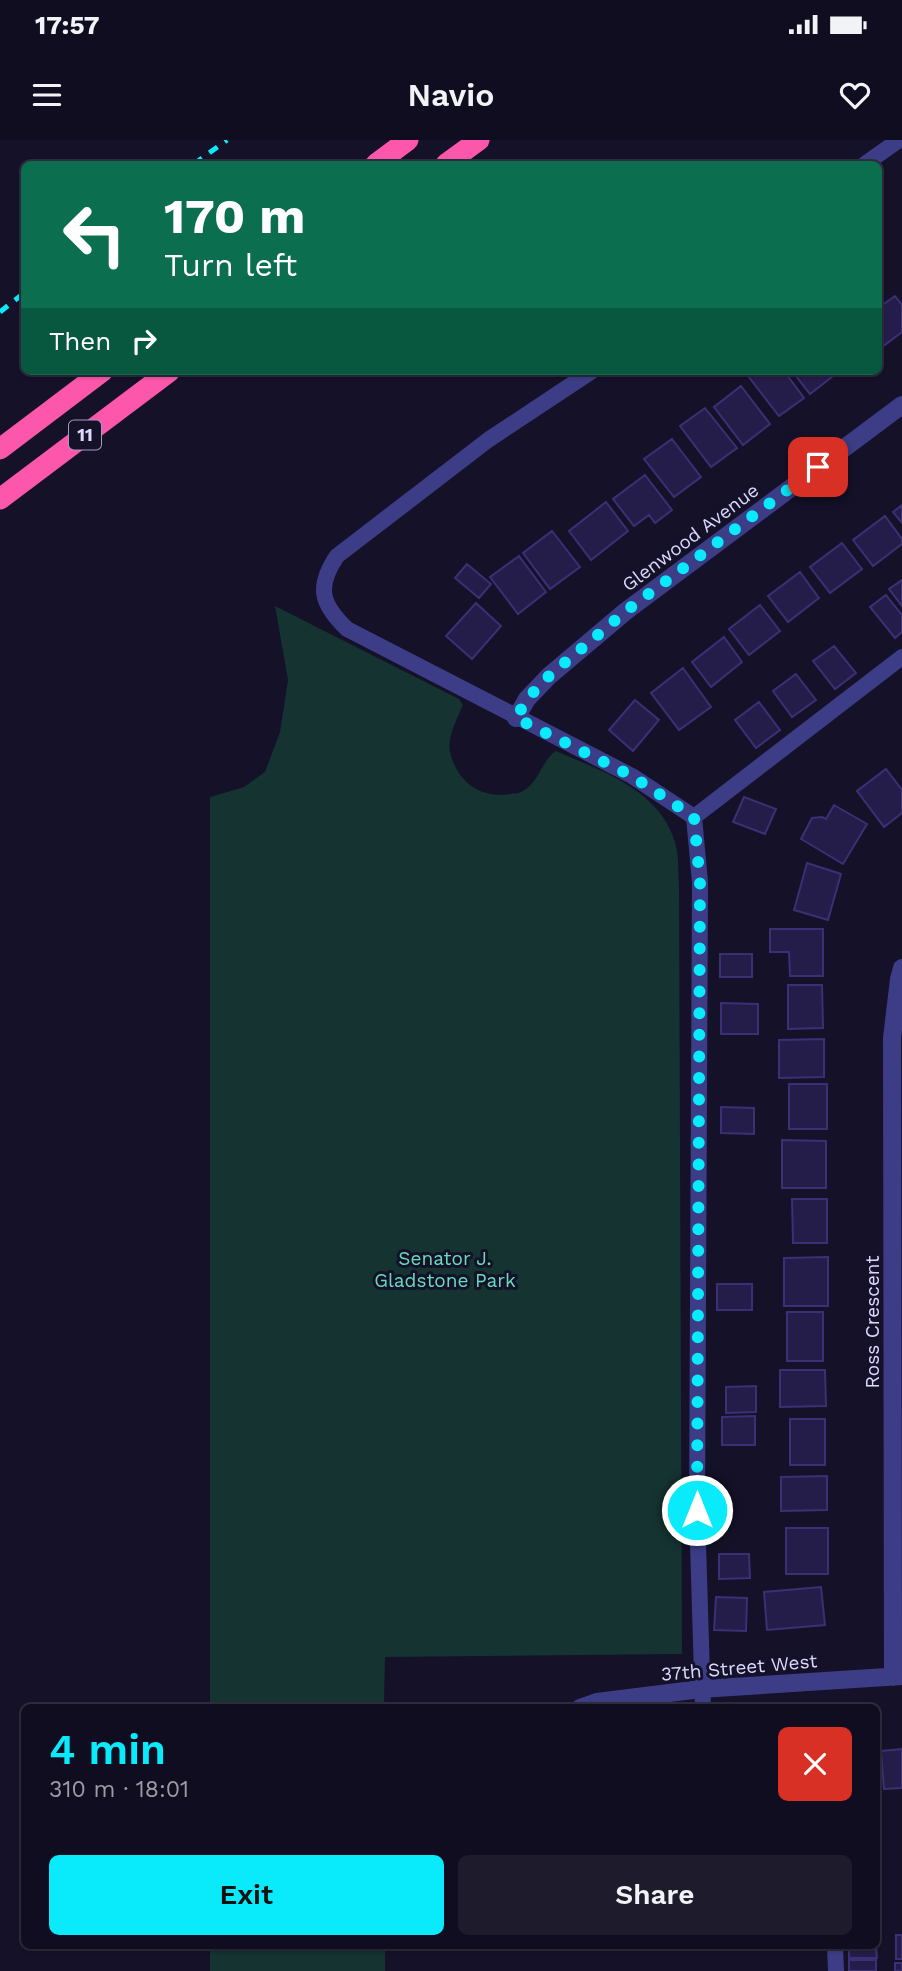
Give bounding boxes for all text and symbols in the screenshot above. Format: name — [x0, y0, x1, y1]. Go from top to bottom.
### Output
text: 17:57 — [35, 10, 100, 40]
icon: menu — [28, 76, 66, 114]
text: Navio — [408, 76, 494, 114]
icon: heart — [836, 76, 874, 114]
text: 170 m — [164, 187, 305, 245]
icon: left — [49, 189, 140, 280]
text: Turn left — [164, 246, 297, 284]
icon: right — [125, 322, 163, 360]
text: Then — [49, 326, 111, 356]
road number: 11 — [69, 421, 101, 450]
pin — [788, 437, 848, 497]
icon: arrive — [799, 448, 837, 486]
street label: Glenwood Avenue — [617, 478, 763, 596]
park label: Senator J. Gladstone Park — [374, 1247, 516, 1292]
street label: Ross Crescent — [861, 1256, 884, 1388]
position arrow — [660, 1473, 734, 1547]
street label: 37th Street West — [660, 1649, 818, 1686]
text: 4 min — [49, 1725, 166, 1774]
button: close — [778, 1727, 852, 1801]
text: 310 m · 18:01 — [49, 1776, 189, 1803]
button: Exit — [49, 1855, 444, 1935]
button: Share — [458, 1855, 852, 1935]

